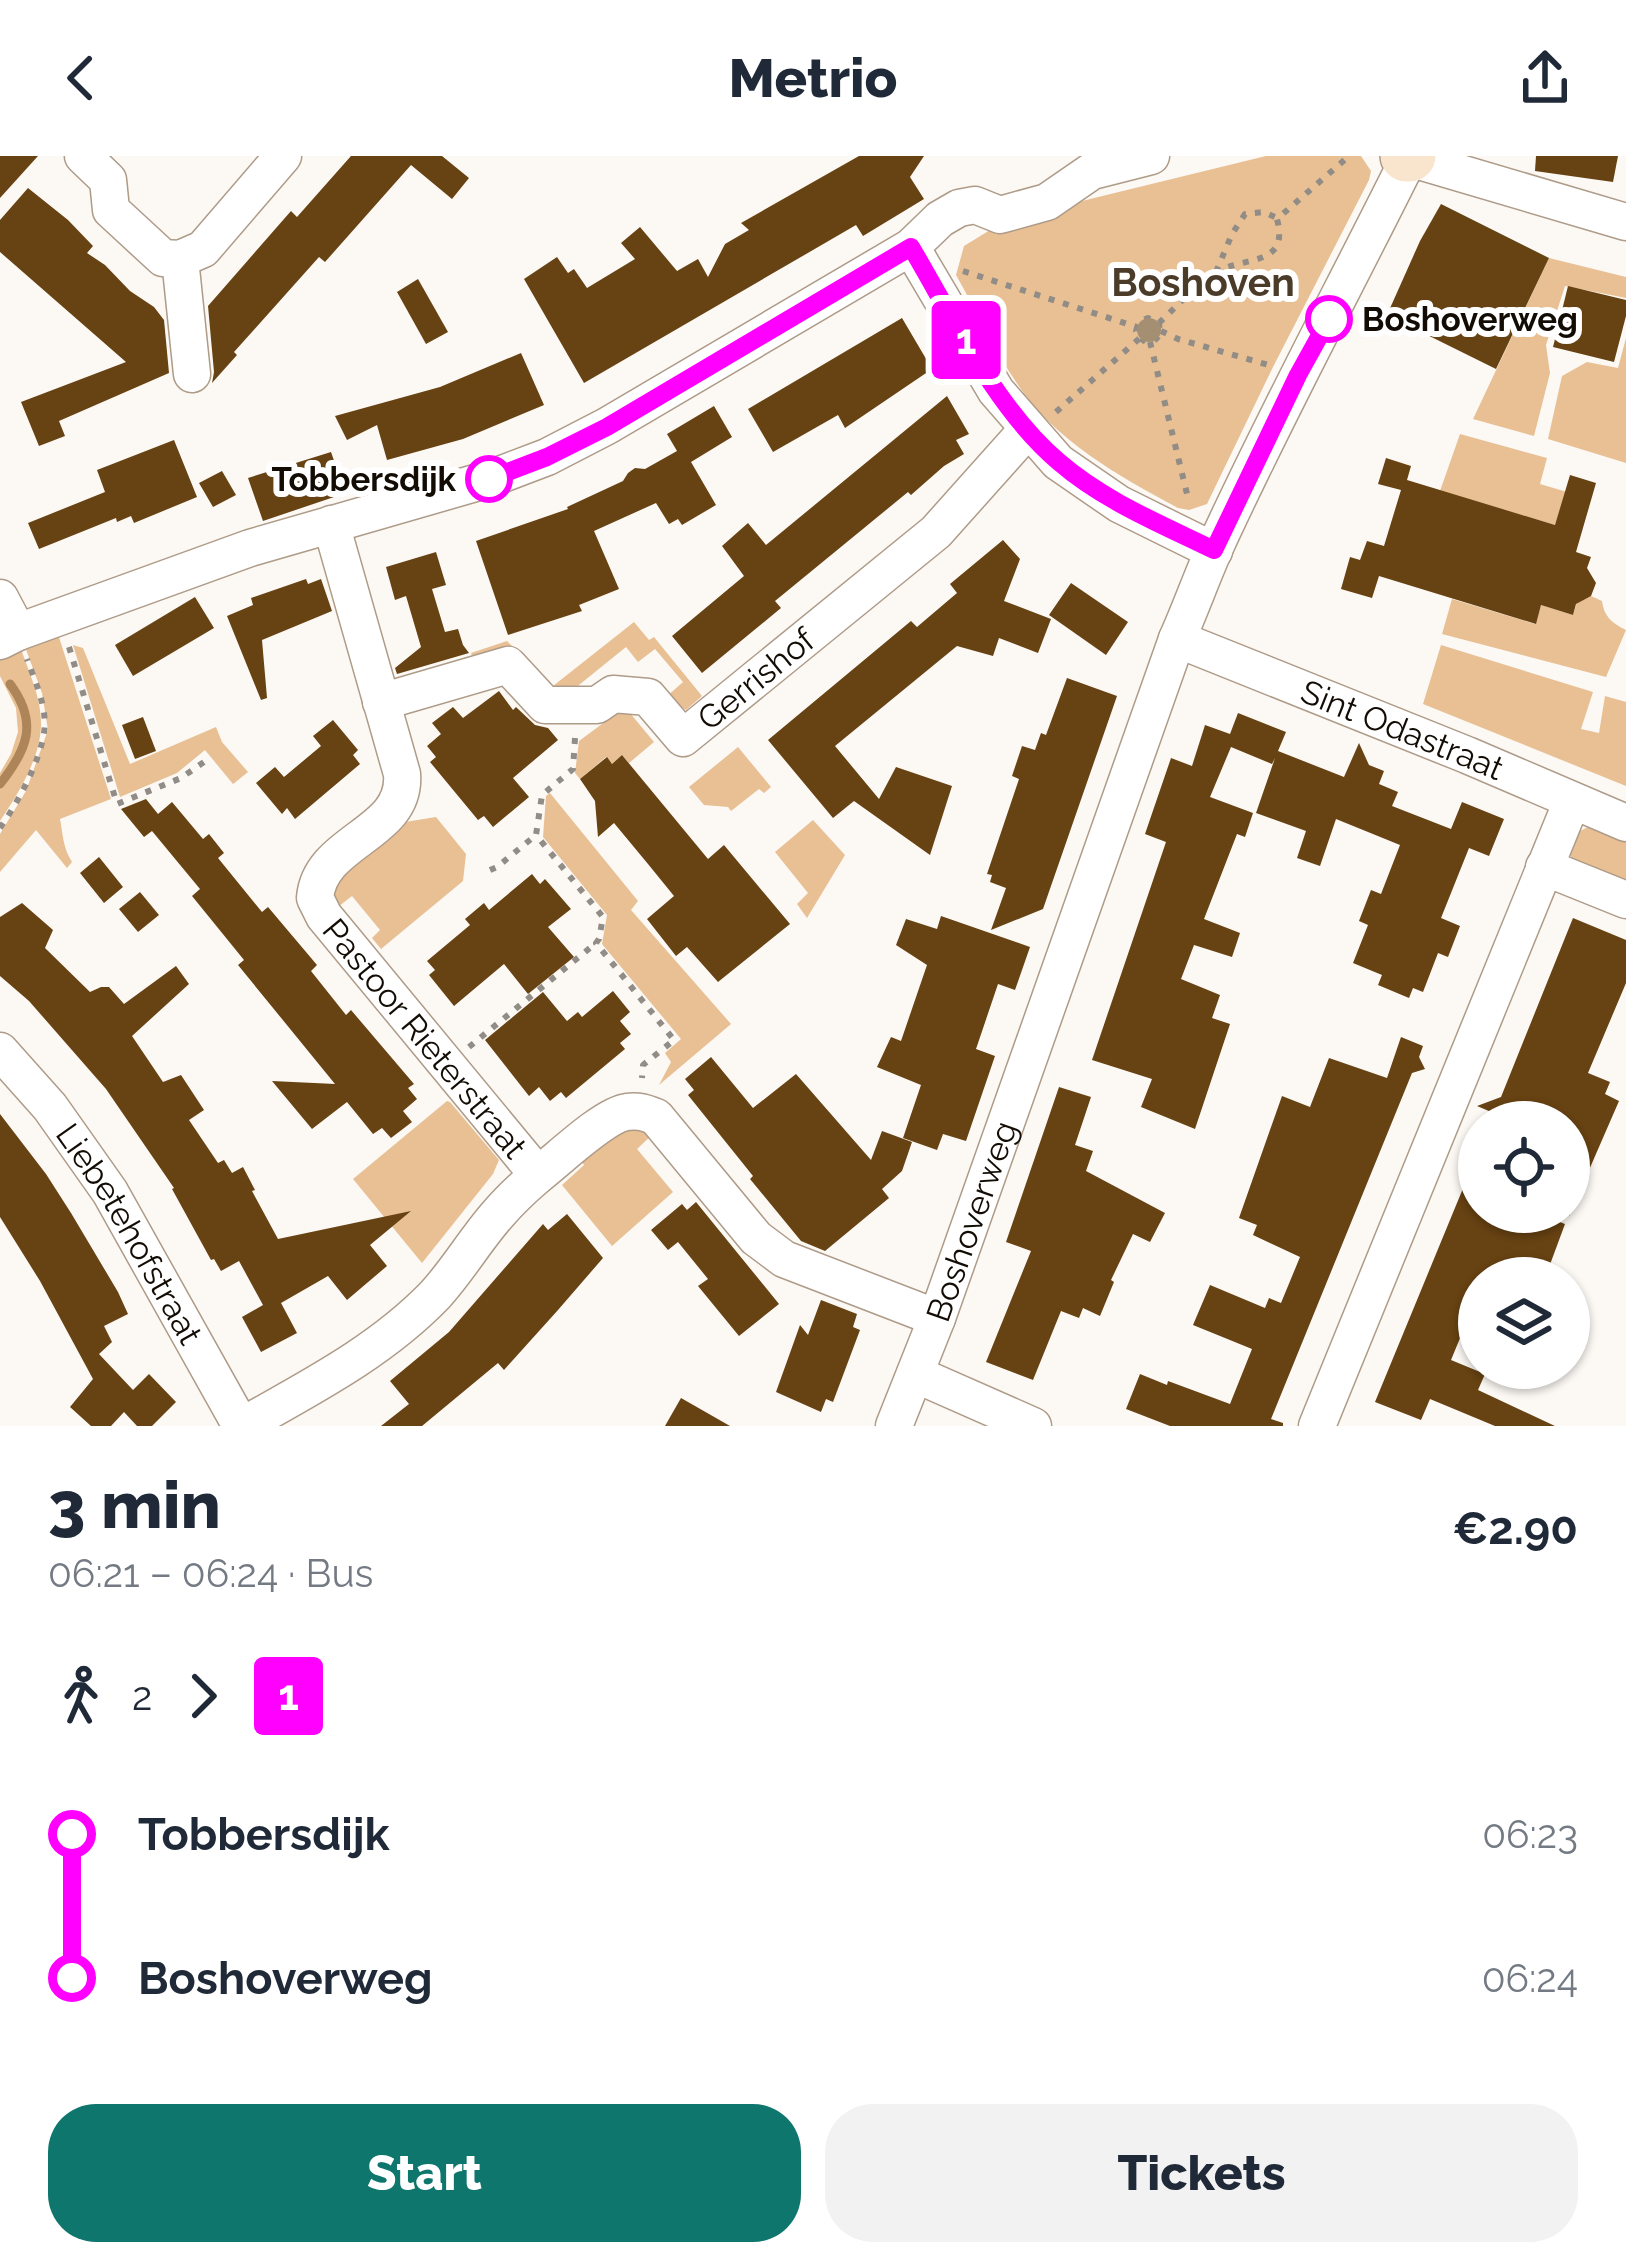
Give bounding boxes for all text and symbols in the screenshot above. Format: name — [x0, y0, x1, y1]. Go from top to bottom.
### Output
icon: back — [48, 45, 114, 111]
icon: share — [1512, 45, 1578, 111]
text: Metrio — [728, 46, 898, 110]
district label: Boshoven — [1111, 259, 1295, 305]
marker: Boshoverweg — [1307, 297, 1351, 341]
place label: Boshoverweg — [1362, 300, 1578, 339]
line badge: 1 — [927, 301, 1005, 379]
text: 1 — [956, 315, 976, 364]
marker: Tobbersdijk — [467, 457, 511, 501]
place label: Tobbersdijk — [271, 460, 457, 499]
street label: Gerrishof — [690, 620, 823, 738]
street label: Sint Odastraat — [1296, 672, 1509, 788]
street label: Pastoor Rieterstraat — [315, 911, 535, 1166]
map controls — [1458, 1101, 1590, 1389]
button: locate — [1458, 1101, 1590, 1233]
street label: Liebetehofstraat — [48, 1116, 210, 1351]
street label: Boshoverweg — [918, 1116, 1025, 1327]
button: layers — [1458, 1257, 1590, 1389]
text: 3 min — [48, 1466, 221, 1543]
text: €2.90 — [1452, 1502, 1578, 1555]
text: 06:21 – 06:24 · Bus — [48, 1550, 373, 1596]
icon: walk — [48, 1663, 114, 1729]
icon: forward — [170, 1663, 236, 1729]
text: 1 — [278, 1671, 299, 1720]
text: 2 — [132, 1673, 152, 1719]
text: Tobbersdijk — [138, 1808, 390, 1861]
text: 06:23 — [1482, 1811, 1578, 1857]
text: Boshoverweg — [138, 1952, 432, 2005]
text: 06:24 — [1482, 1955, 1578, 2001]
button: Start — [48, 2104, 801, 2242]
button: Tickets — [825, 2104, 1578, 2242]

